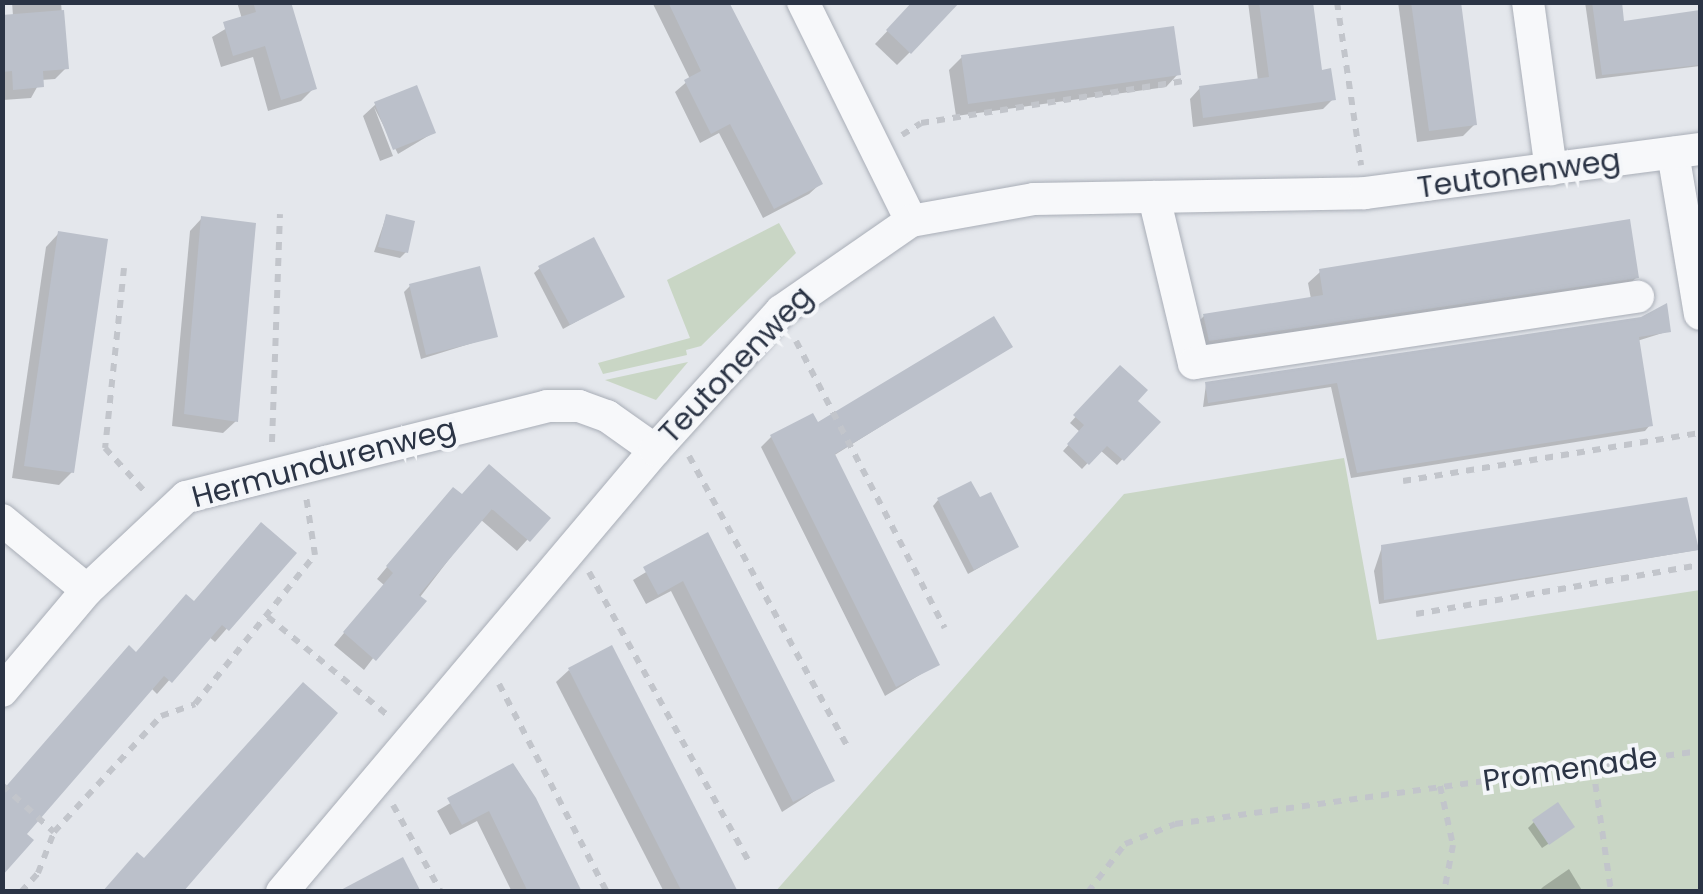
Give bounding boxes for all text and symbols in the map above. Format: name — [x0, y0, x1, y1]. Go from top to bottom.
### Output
street label: Teutonenweg — [1415, 142, 1623, 206]
street label: Teutonenweg — [652, 279, 820, 451]
street label: Hermundurenweg — [188, 410, 460, 516]
street label: Promenade — [1481, 739, 1659, 799]

